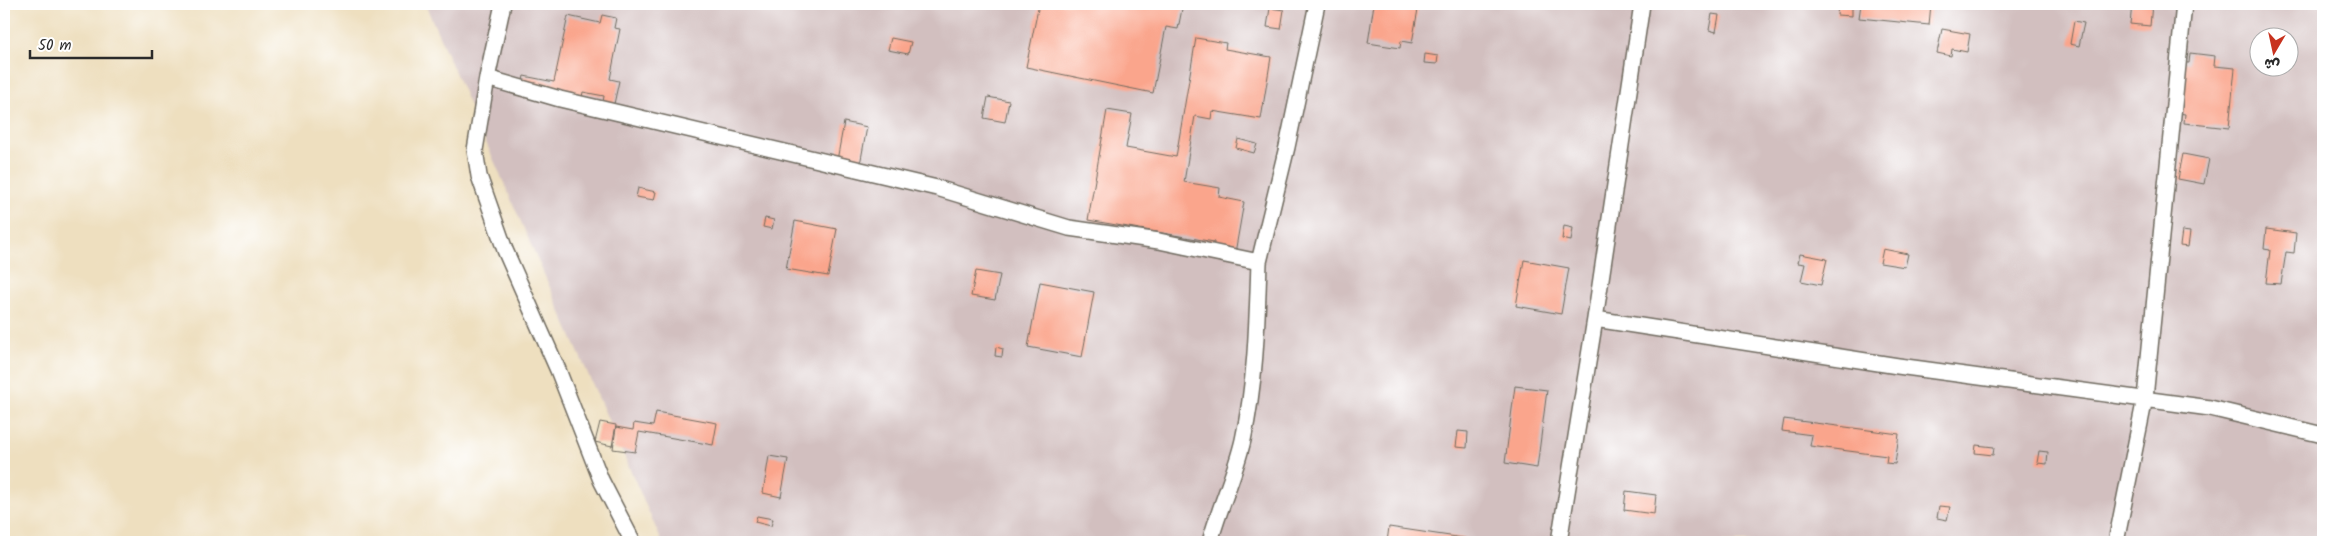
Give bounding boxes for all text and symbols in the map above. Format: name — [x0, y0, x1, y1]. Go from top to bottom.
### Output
scale bar — [30, 28, 152, 60]
north arrow — [2250, 28, 2300, 78]
text: 50 m — [38, 34, 72, 58]
text: ش — [2263, 52, 2281, 76]

